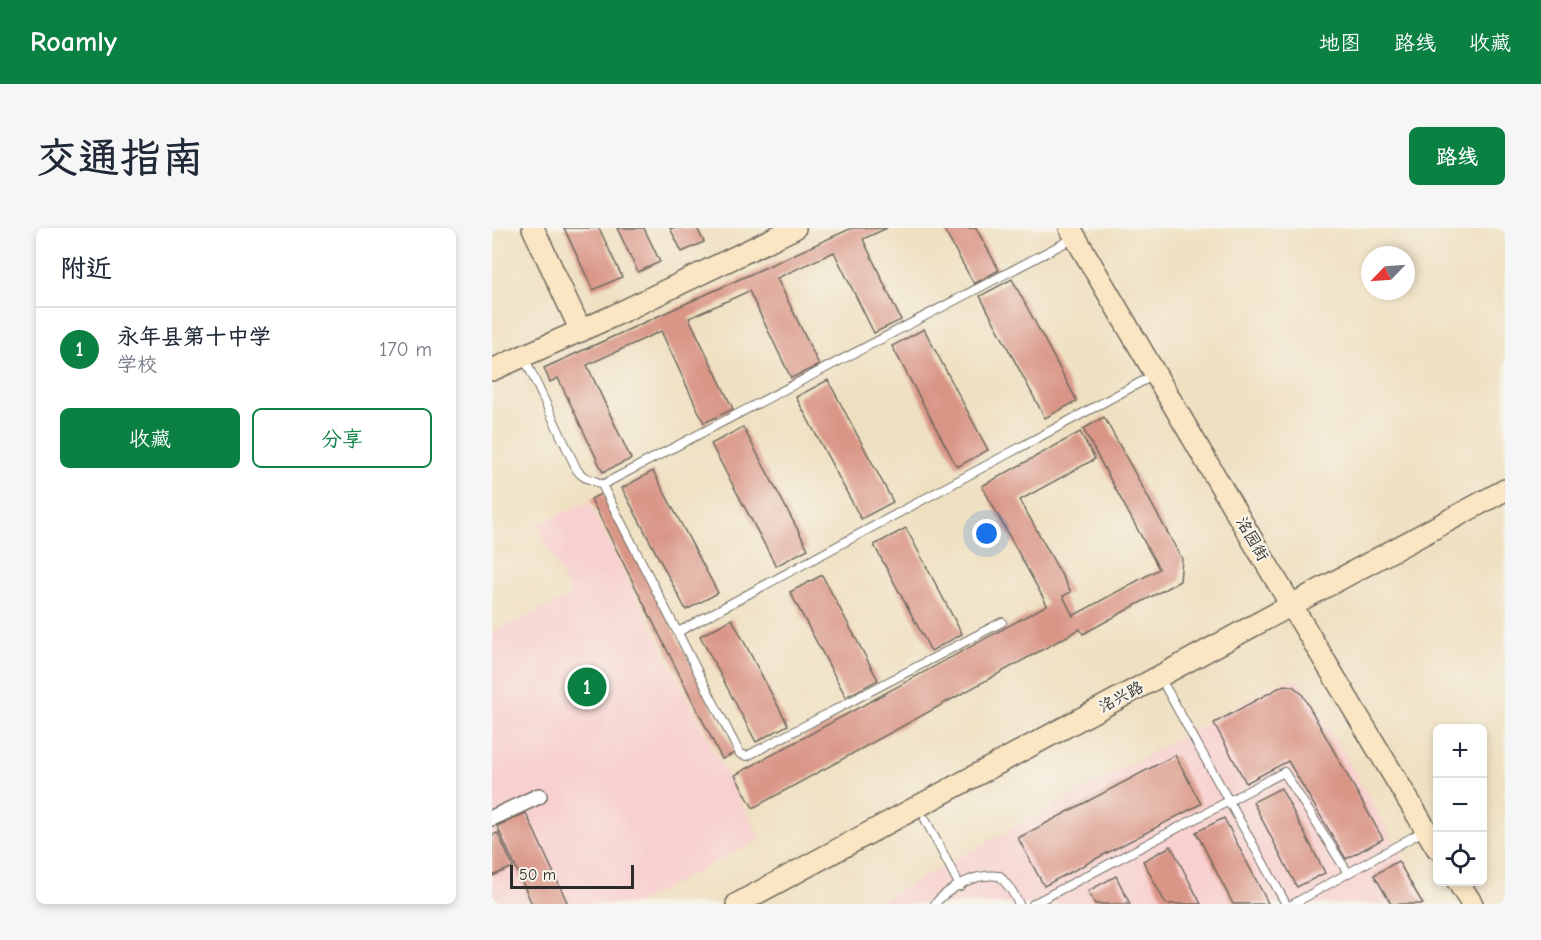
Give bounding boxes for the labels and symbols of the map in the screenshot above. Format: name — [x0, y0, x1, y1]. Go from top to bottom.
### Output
north arrow — [1361, 246, 1415, 300]
street label: 洺园街 — [1232, 514, 1272, 564]
your location — [972, 519, 1001, 548]
pin: 1 — [568, 664, 607, 710]
street label: 洺兴路 — [1096, 678, 1146, 716]
scale bar — [510, 862, 634, 890]

